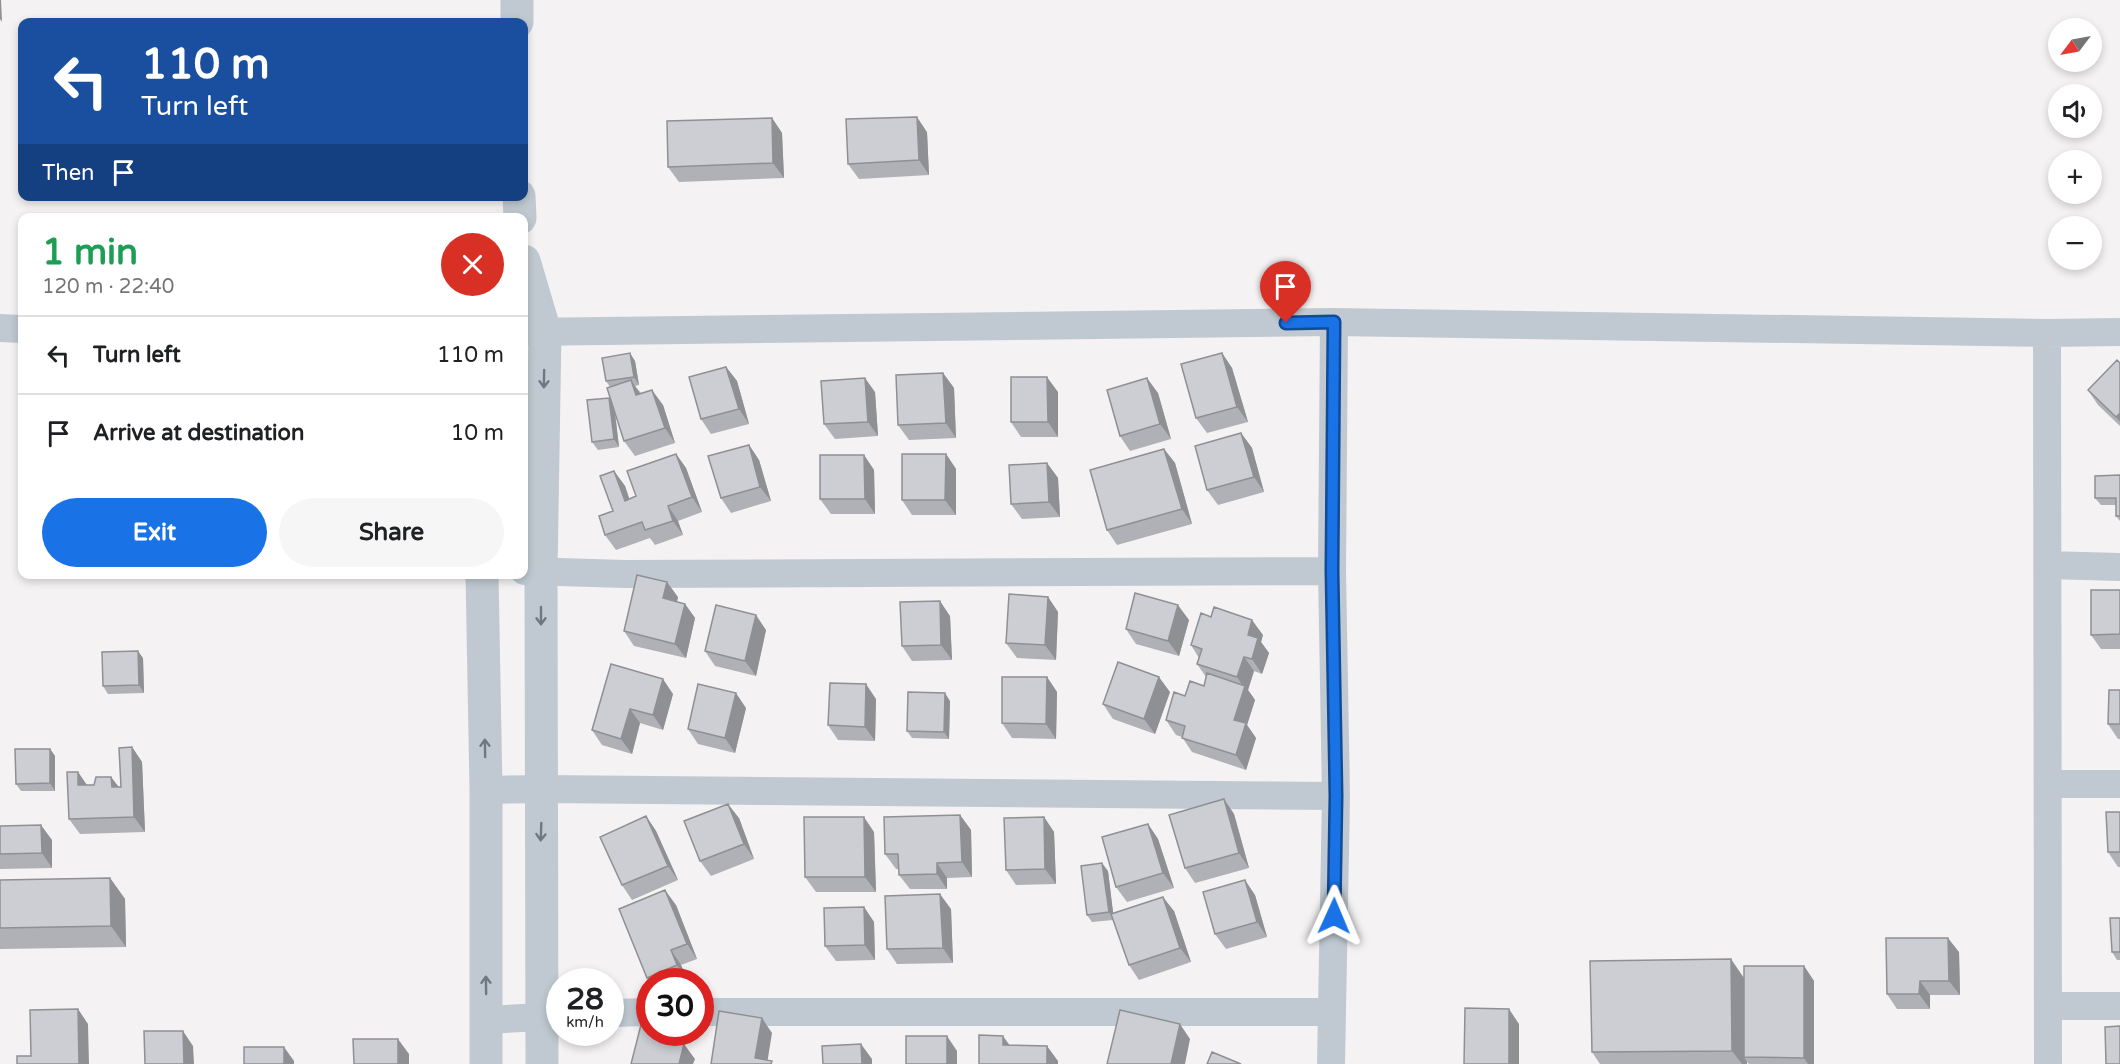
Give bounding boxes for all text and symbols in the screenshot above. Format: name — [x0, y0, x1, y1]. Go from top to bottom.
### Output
north arrow — [2048, 18, 2102, 72]
map controls — [2048, 18, 2102, 270]
text: 110 m — [141, 39, 270, 90]
icon: left — [42, 42, 120, 120]
button: sound — [2048, 84, 2102, 138]
text: Turn left — [141, 90, 248, 123]
button: + — [2048, 150, 2102, 204]
icon: arrive — [107, 156, 140, 189]
text: Then — [42, 160, 95, 186]
button: − — [2048, 216, 2102, 270]
text: 1 min — [42, 231, 138, 274]
button: close — [441, 233, 504, 296]
pin — [1260, 261, 1311, 323]
icon: arrive — [1269, 270, 1302, 303]
text: 120 m · 22:40 — [42, 275, 174, 299]
icon: left — [42, 339, 75, 372]
text: Turn left — [93, 342, 181, 368]
text: 110 m — [437, 342, 504, 368]
one-way arrow — [539, 369, 550, 389]
icon: arrive — [42, 417, 75, 450]
text: Arrive at destination — [93, 420, 304, 446]
text: 10 m — [450, 420, 504, 446]
button: Exit — [42, 498, 267, 567]
button: Share — [279, 498, 504, 567]
one-way arrow — [535, 606, 547, 626]
one-way arrow — [479, 738, 491, 758]
one-way arrow — [535, 822, 546, 842]
position arrow — [1302, 884, 1366, 948]
speed limit sign: 30 — [636, 968, 714, 1046]
one-way arrow — [480, 975, 492, 995]
text: 28 — [566, 981, 604, 1018]
text: km/h — [566, 1013, 604, 1031]

